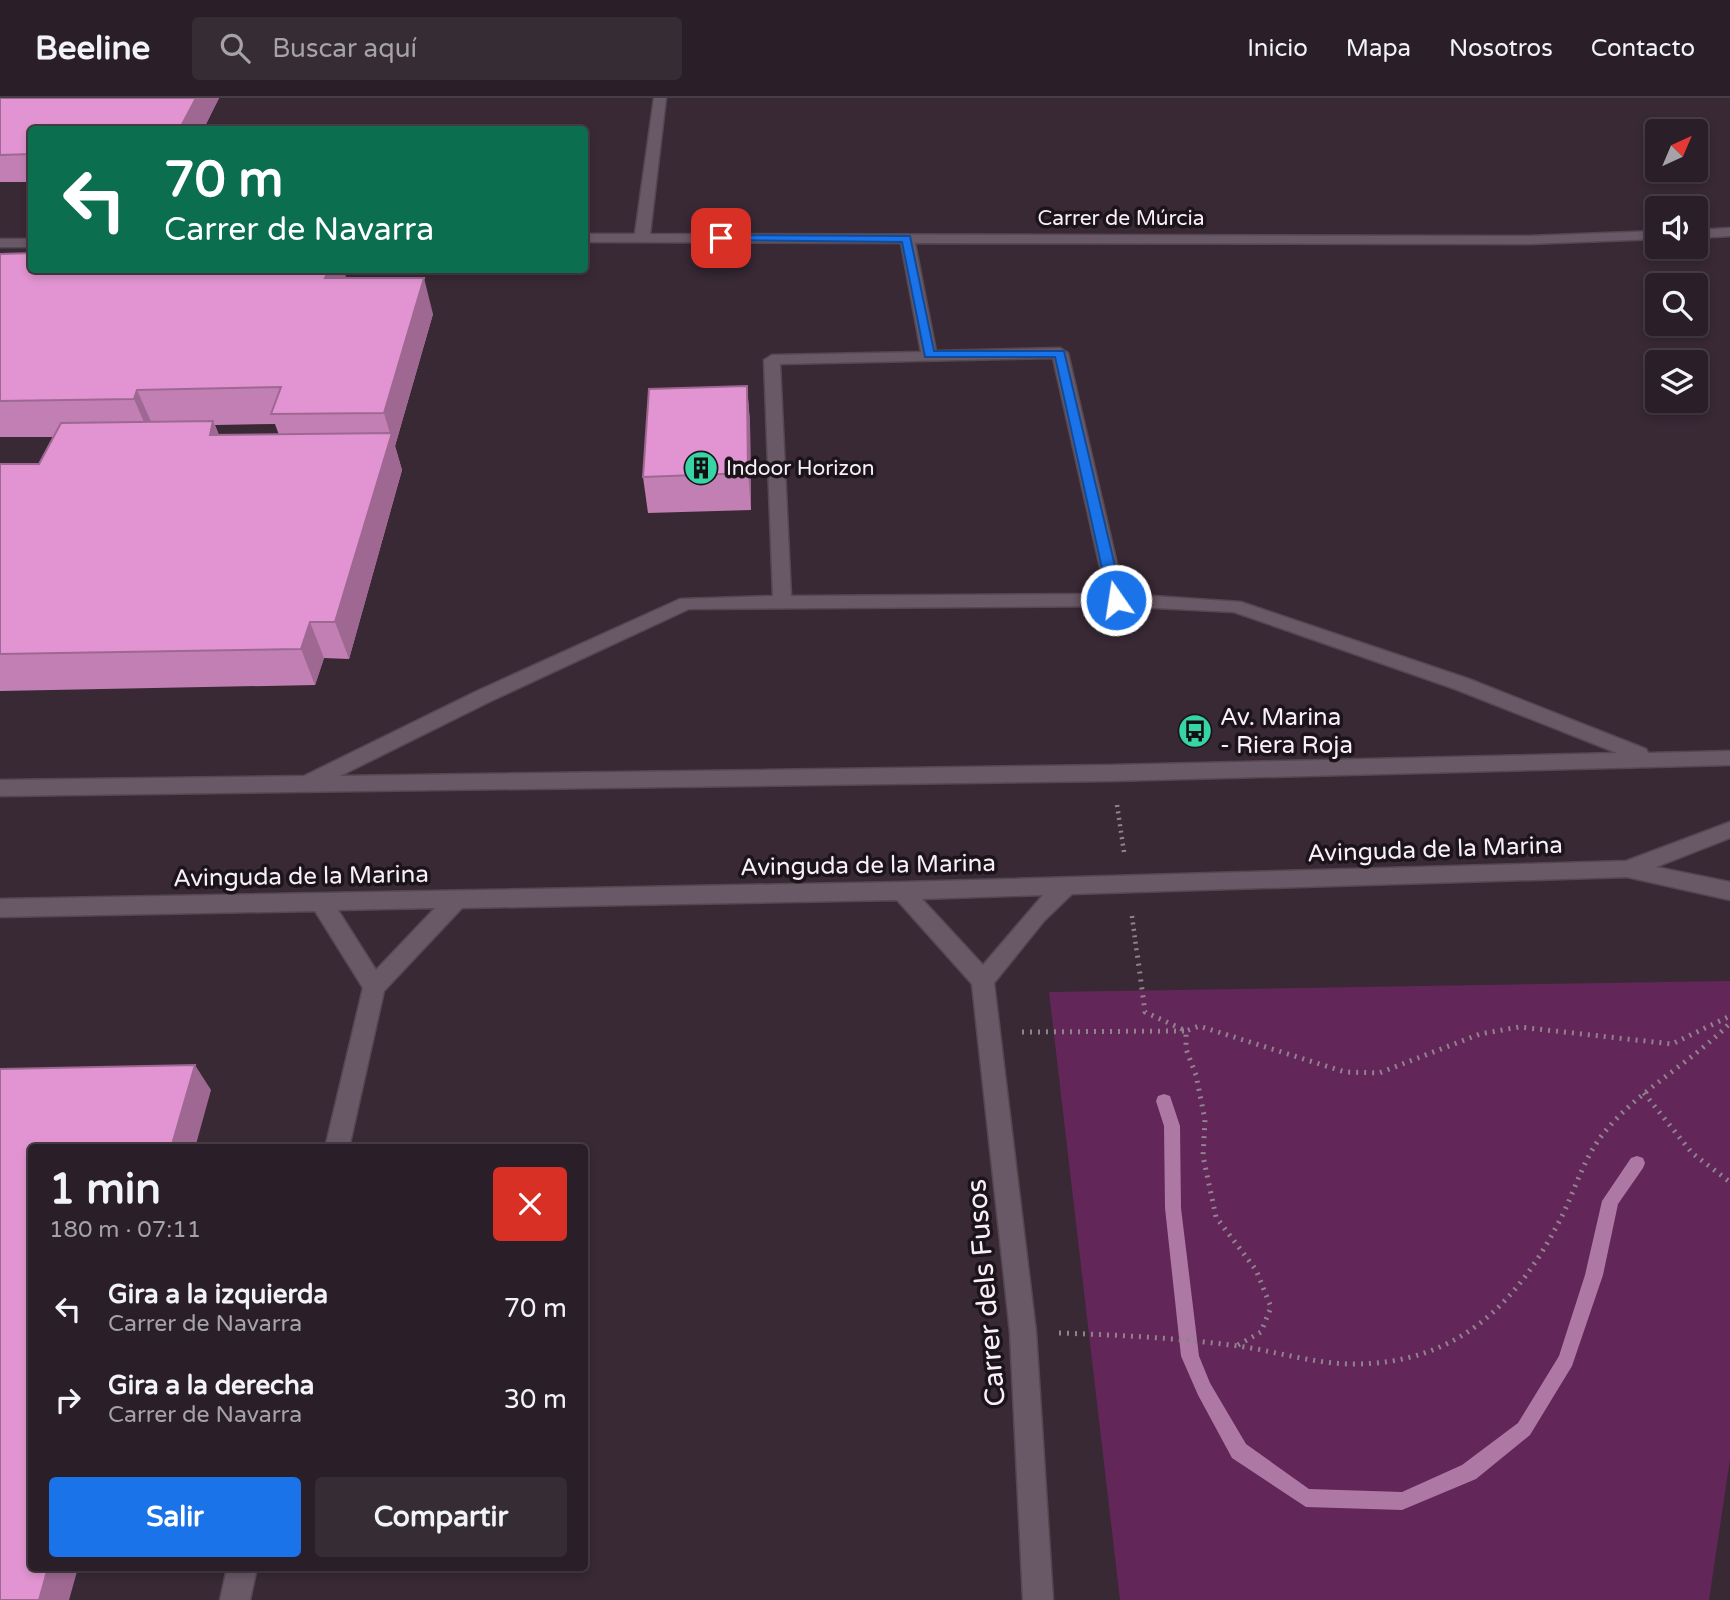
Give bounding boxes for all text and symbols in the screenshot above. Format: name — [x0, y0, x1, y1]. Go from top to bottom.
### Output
search box — [192, 17, 682, 80]
text: Beeline — [35, 29, 150, 68]
icon: search — [216, 29, 254, 67]
text: Buscar aquí — [272, 33, 417, 64]
text: Inicio — [1247, 34, 1308, 63]
text: Mapa — [1346, 34, 1411, 63]
text: Nosotros — [1449, 34, 1553, 63]
text: Contacto — [1591, 34, 1695, 63]
north arrow — [1645, 119, 1708, 182]
map controls — [1645, 119, 1708, 413]
text: 70 m — [164, 151, 283, 210]
icon: left — [49, 154, 140, 245]
button: sound — [1645, 196, 1708, 259]
street label: Carrer de Múrcia — [1038, 206, 1204, 231]
pin — [691, 208, 751, 268]
text: Carrer de Navarra — [164, 211, 434, 249]
icon: arrive — [702, 219, 740, 257]
button: search — [1645, 273, 1708, 336]
button: layers — [1645, 350, 1708, 413]
building icon: Indoor Horizon — [682, 449, 720, 487]
place label: Indoor Horizon — [726, 456, 874, 481]
position arrow — [1079, 563, 1153, 637]
place label: Av. Marina - Riera Roja — [1220, 703, 1353, 760]
bus stop icon: Av. Marina - Riera Roja — [1176, 712, 1214, 750]
street label: Avinguda de la Marina — [1307, 831, 1563, 868]
street label: Avinguda de la Marina — [740, 849, 996, 882]
street label: Avinguda de la Marina — [173, 860, 429, 893]
text: 1 min — [49, 1164, 161, 1215]
button: close — [493, 1167, 567, 1241]
street label: Carrer dels Fusos — [959, 1178, 1013, 1408]
text: 180 m · 07:11 — [49, 1216, 201, 1244]
text: Gira a la izquierda — [108, 1279, 328, 1310]
icon: left — [49, 1290, 87, 1328]
text: 70 m — [504, 1293, 567, 1324]
text: Carrer de Navarra — [108, 1310, 302, 1338]
text: Gira a la derecha — [108, 1370, 314, 1401]
icon: right — [49, 1381, 87, 1419]
text: 30 m — [504, 1384, 567, 1415]
text: Carrer de Navarra — [108, 1401, 302, 1429]
button: Salir — [49, 1477, 301, 1557]
button: Compartir — [315, 1477, 567, 1557]

